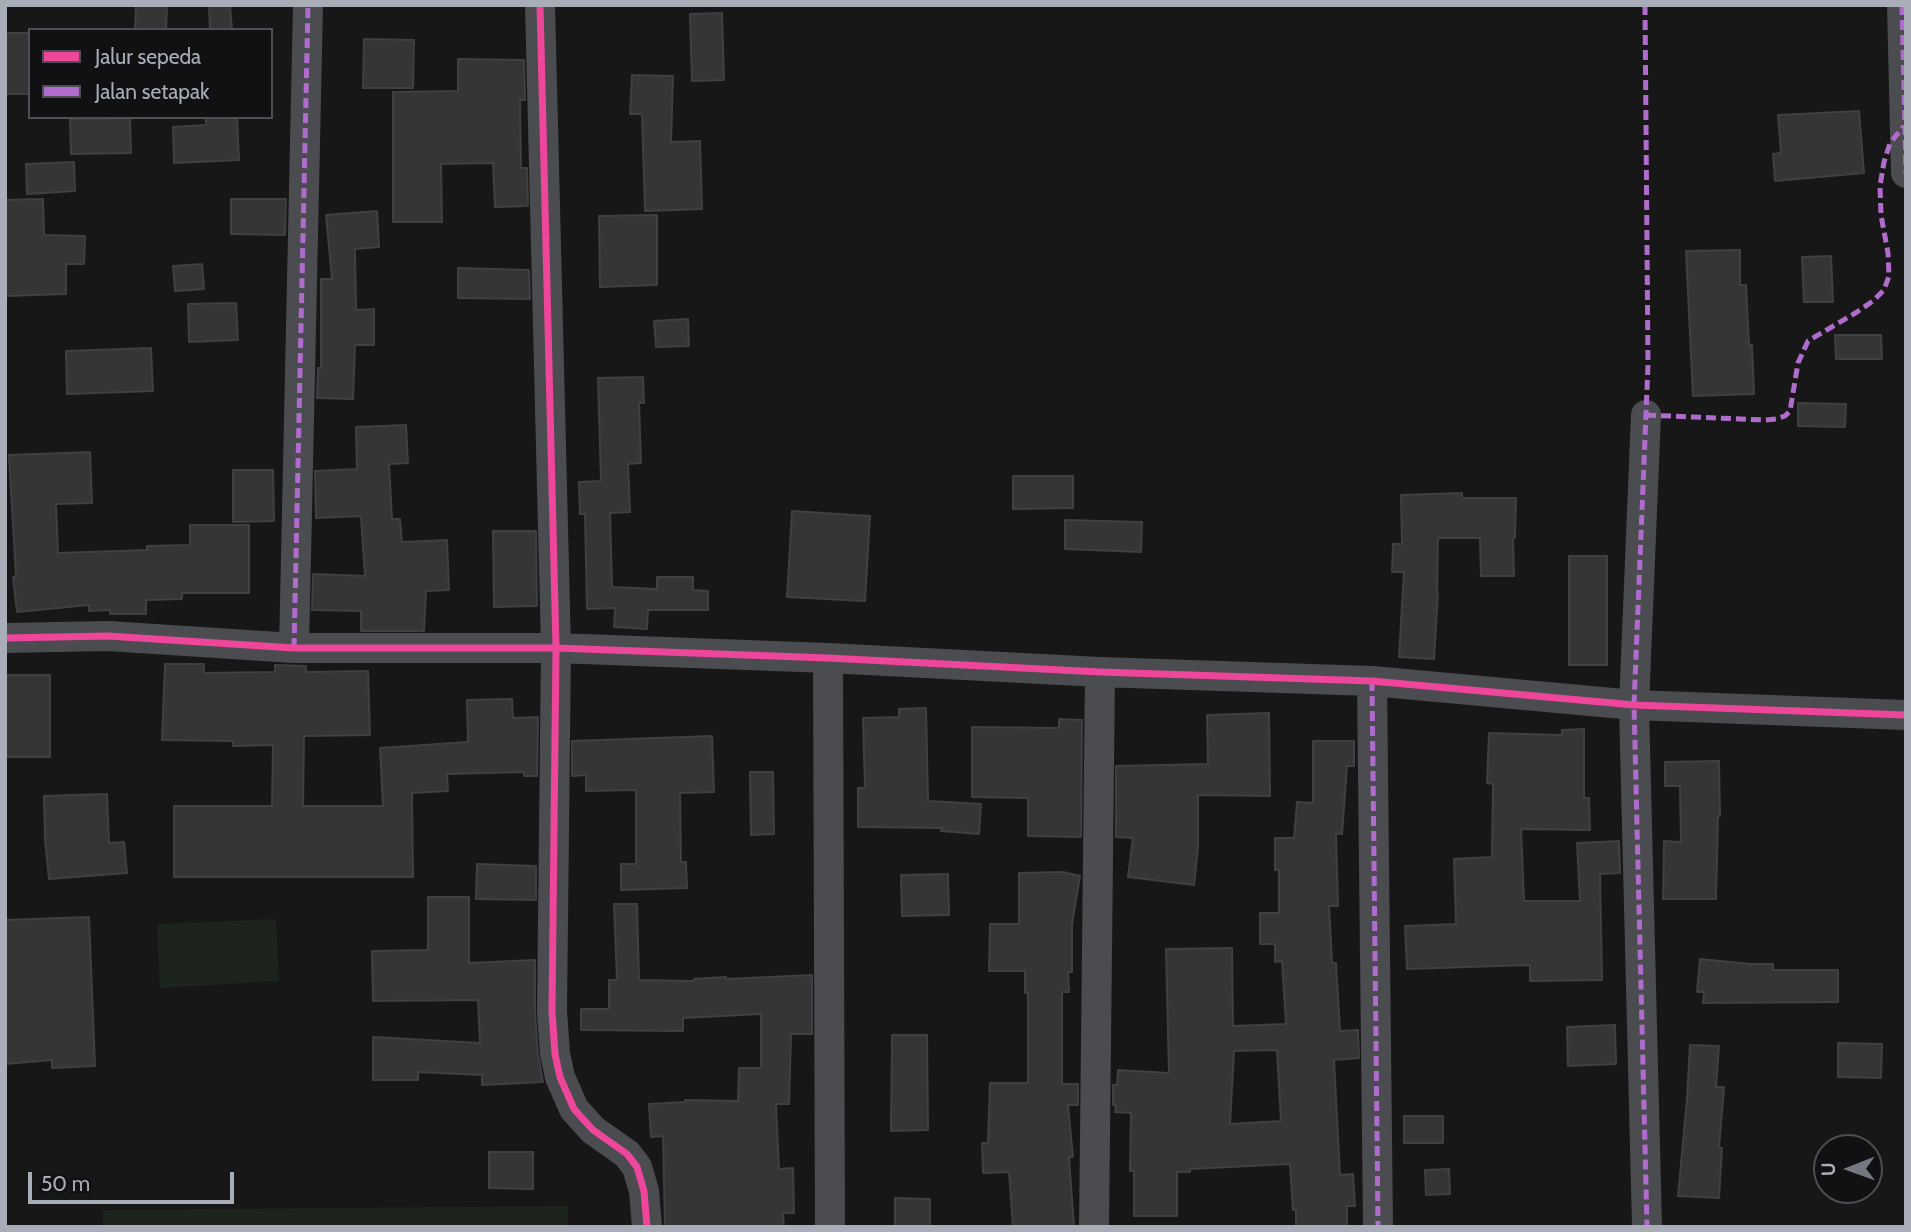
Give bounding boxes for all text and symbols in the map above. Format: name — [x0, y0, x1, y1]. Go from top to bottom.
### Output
legend — [28, 28, 273, 119]
text: Jalur sepeda — [95, 44, 201, 69]
text: Jalan setapak — [95, 79, 210, 104]
north arrow — [1813, 1134, 1883, 1204]
scale bar — [32, 1158, 238, 1202]
text: U — [1817, 1162, 1840, 1176]
text: 50 m — [41, 1171, 90, 1196]

